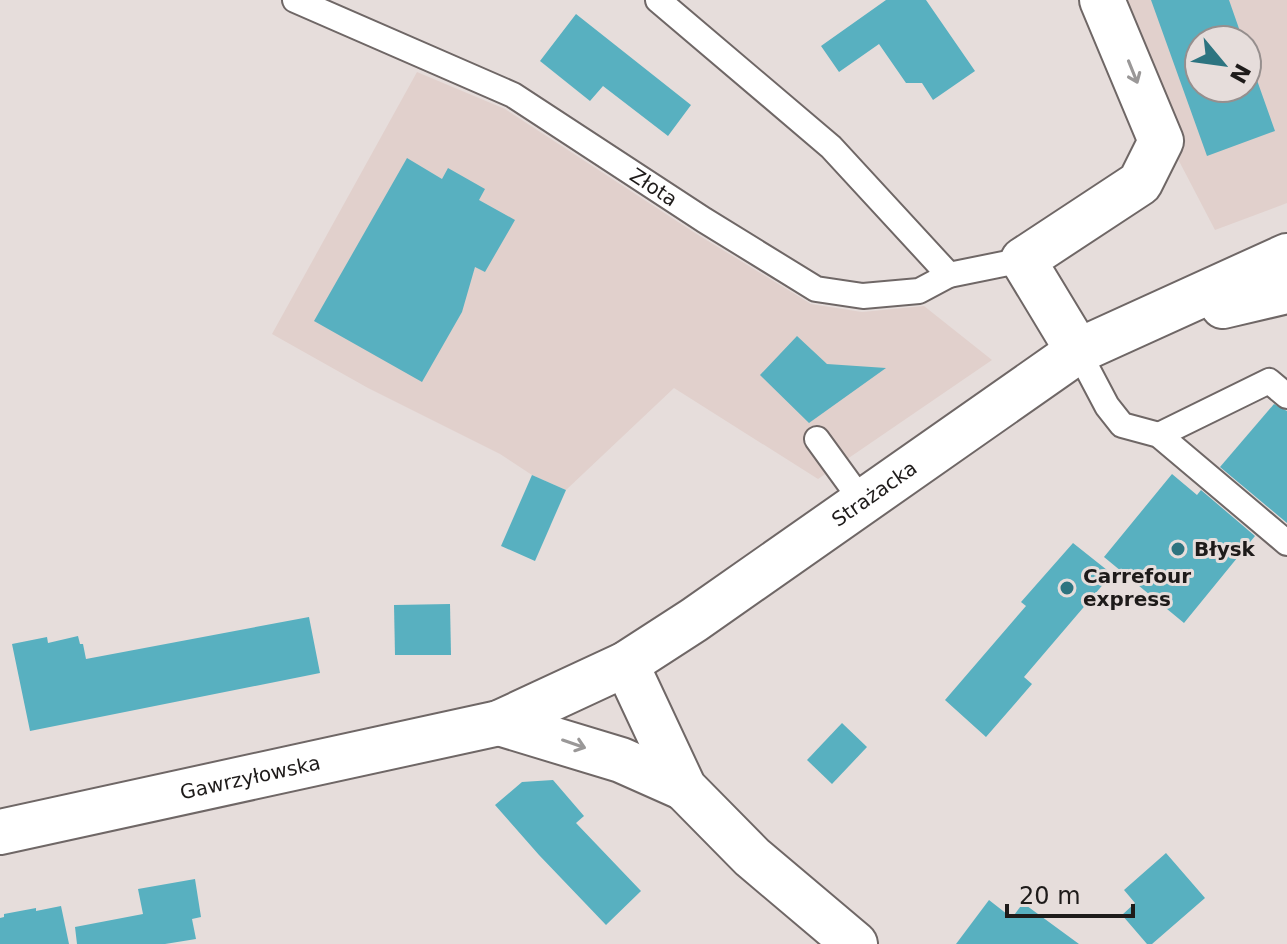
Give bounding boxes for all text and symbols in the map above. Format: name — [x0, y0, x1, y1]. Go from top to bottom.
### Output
north arrow — [1183, 24, 1263, 104]
one-way arrow — [1126, 59, 1141, 83]
text: N — [1225, 59, 1255, 88]
street label: Złota — [626, 163, 682, 211]
street label: Strażacka — [827, 456, 921, 532]
place label: Błysk — [1194, 537, 1256, 561]
marker: Błysk — [1169, 540, 1187, 558]
place label: Carrefour express — [1083, 564, 1191, 611]
marker: Carrefour express — [1058, 579, 1076, 597]
one-way arrow — [561, 738, 586, 753]
street label: Gawrzyłowska — [178, 750, 322, 804]
scale bar — [1007, 868, 1133, 918]
text: 20 m — [1019, 882, 1081, 910]

